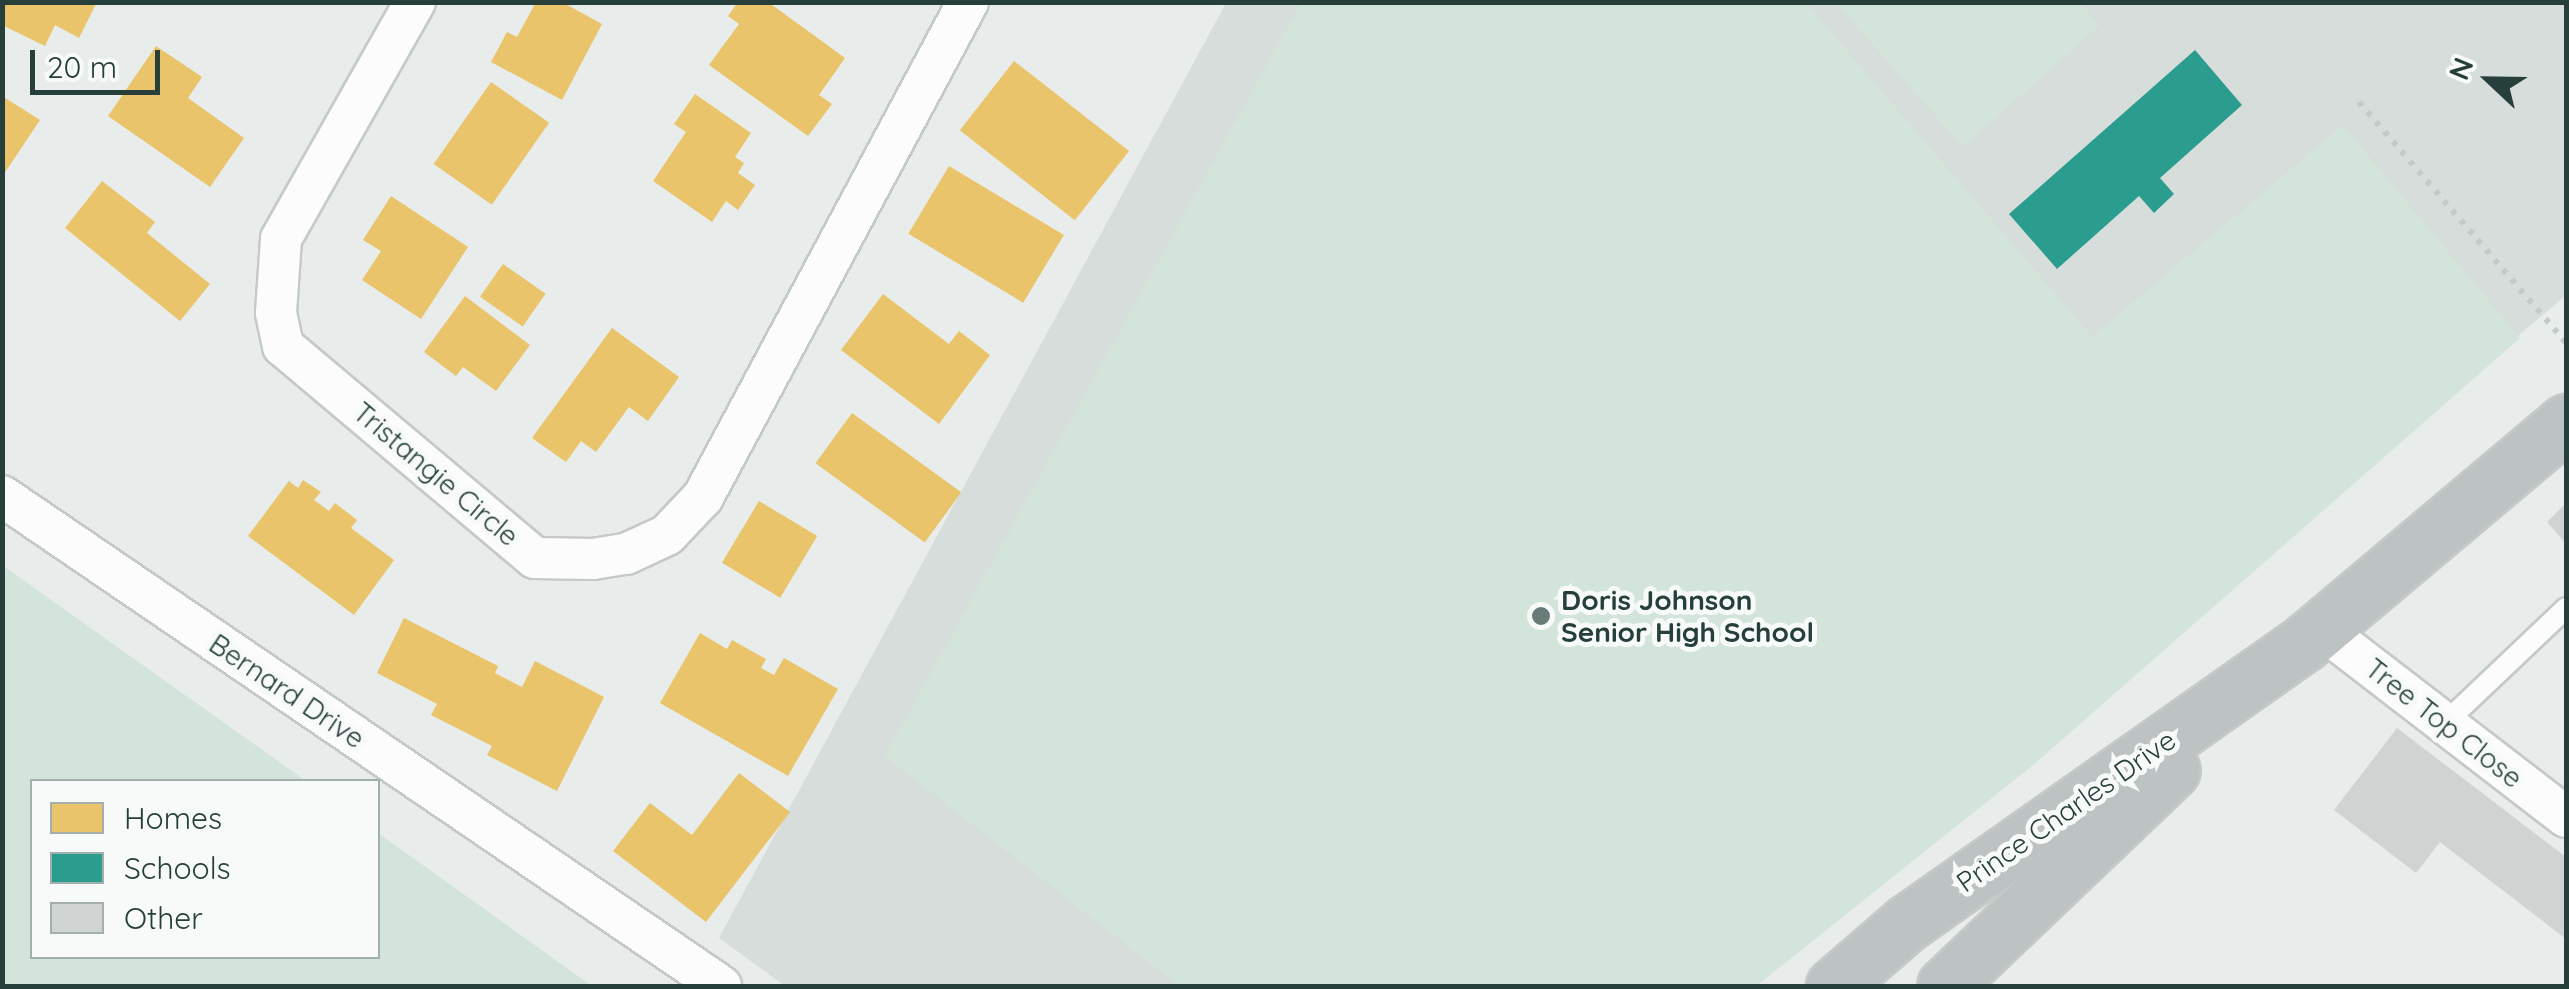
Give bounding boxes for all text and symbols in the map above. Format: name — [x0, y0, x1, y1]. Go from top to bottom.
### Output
scale bar — [35, 30, 165, 92]
north arrow — [2439, 30, 2539, 130]
text: 20 m — [47, 48, 117, 86]
text: N — [2441, 52, 2481, 85]
street label: Tristangie Circle — [346, 395, 526, 553]
place label: Doris Johnson Senior High School — [1561, 583, 1814, 649]
marker: Doris Johnson Senior High School — [1530, 605, 1552, 627]
street label: Bernard Drive — [203, 627, 371, 755]
street label: Tree Top Close — [2359, 651, 2529, 795]
street label: Prince Charles Drive — [1950, 723, 2182, 899]
legend — [30, 779, 380, 959]
text: Homes — [124, 799, 222, 837]
text: Schools — [124, 849, 231, 887]
text: Other — [124, 899, 203, 937]

